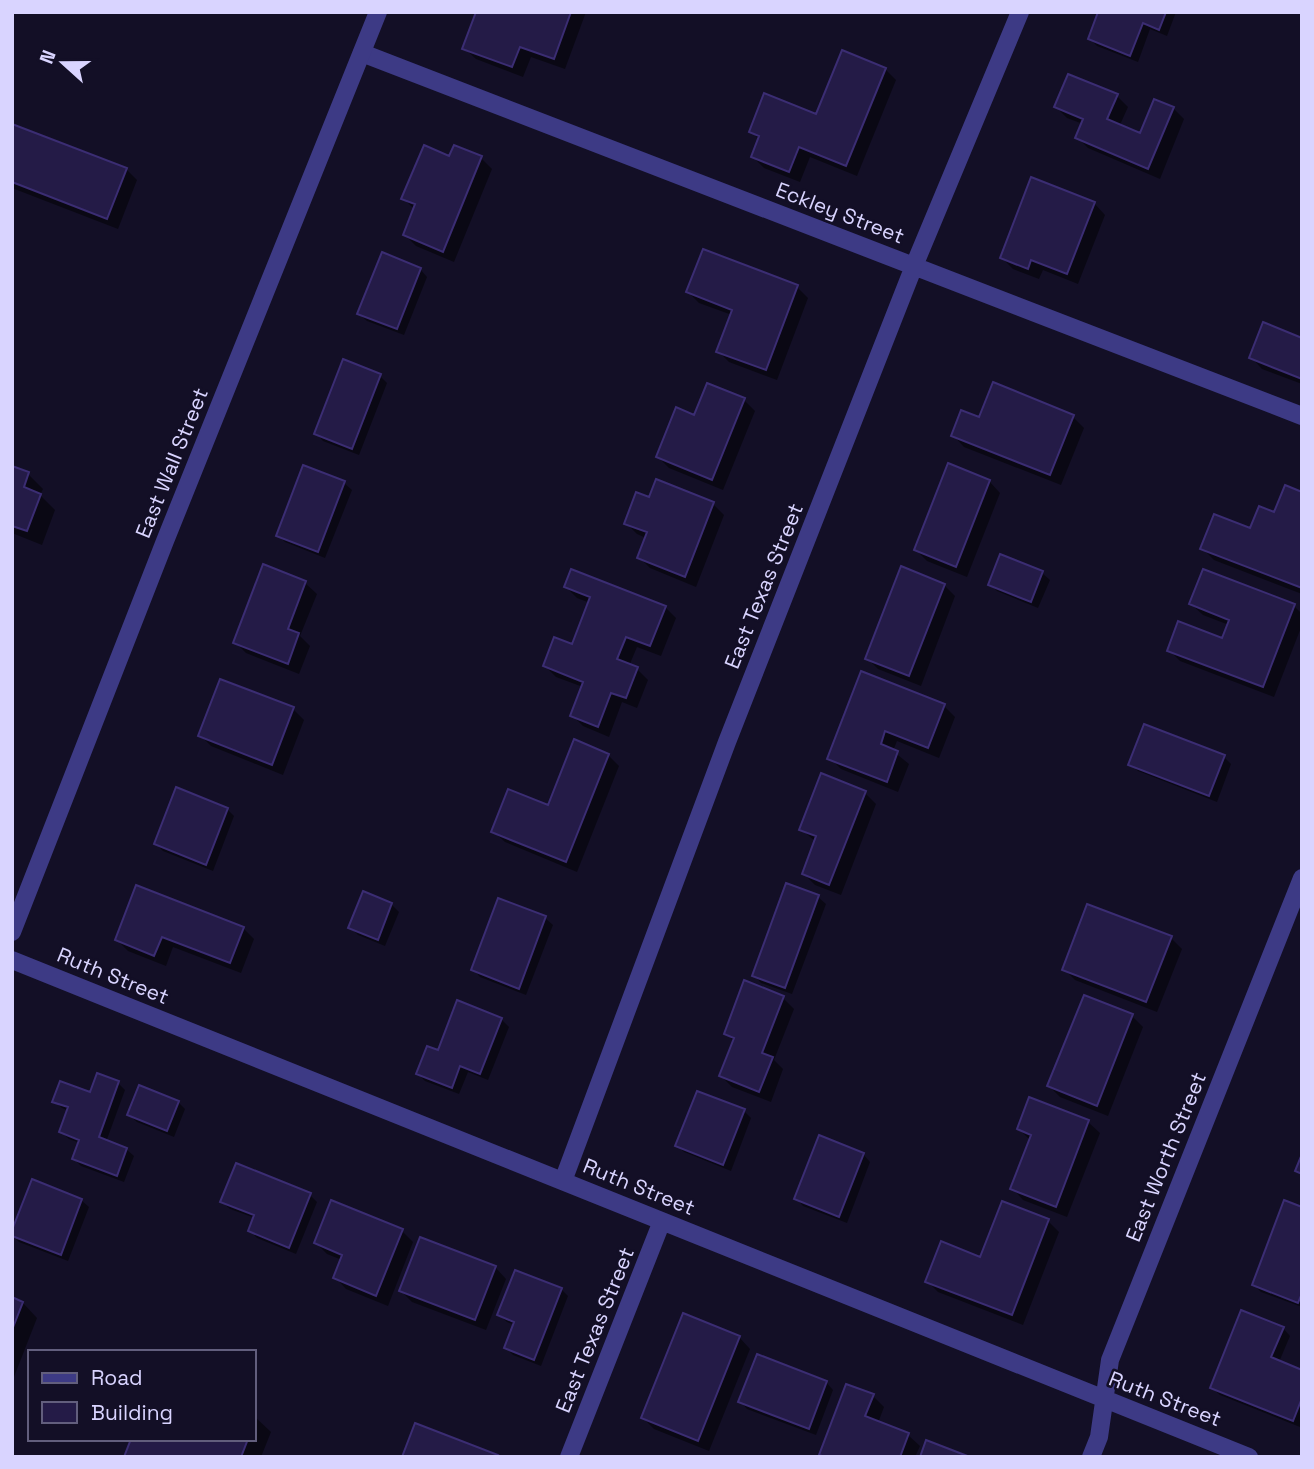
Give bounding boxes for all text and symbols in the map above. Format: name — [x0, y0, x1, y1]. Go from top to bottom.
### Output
north arrow — [28, 28, 98, 98]
text: N — [34, 47, 62, 68]
street label: Eckley Street — [772, 176, 908, 249]
street label: East Wall Street — [129, 384, 214, 542]
street label: East Texas Street — [718, 499, 809, 672]
street label: Ruth Street — [53, 941, 173, 1010]
street label: East Worth Street — [1119, 1068, 1212, 1246]
street label: Ruth Street — [579, 1152, 699, 1221]
street label: East Texas Street — [549, 1243, 640, 1416]
legend — [28, 1350, 256, 1441]
text: Road — [91, 1364, 143, 1391]
street label: Ruth Street — [1105, 1365, 1225, 1432]
text: Building — [91, 1399, 173, 1426]

